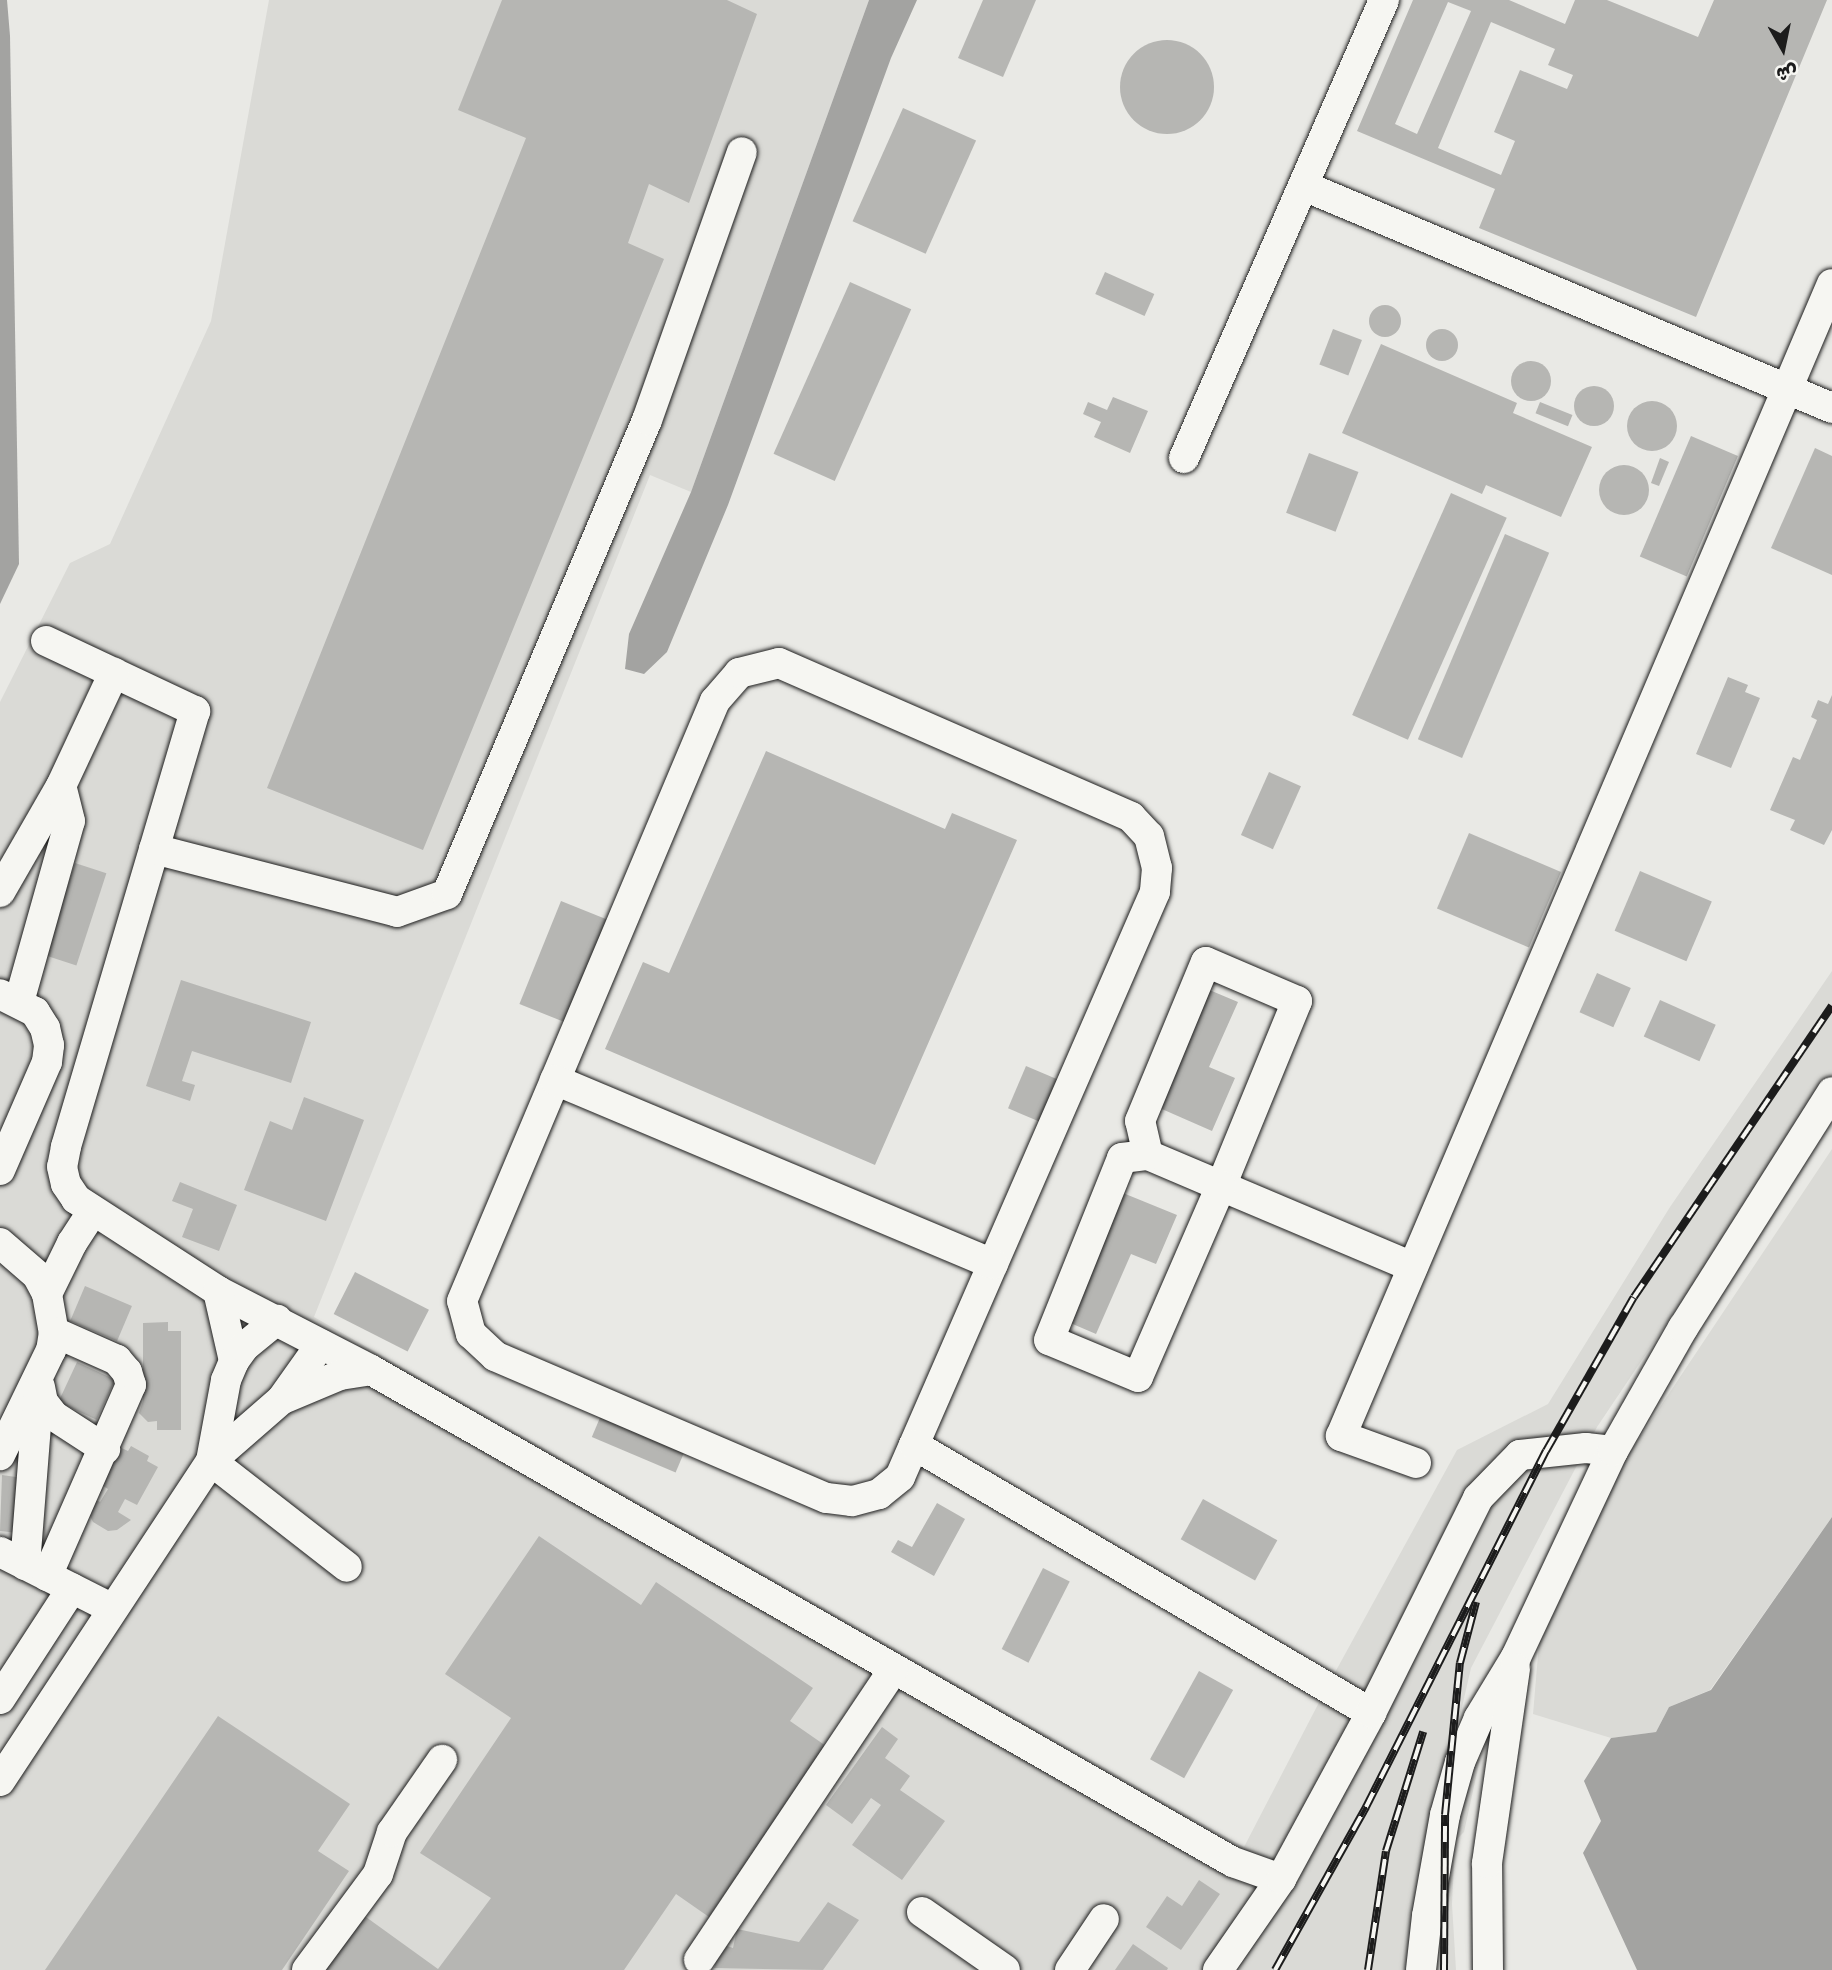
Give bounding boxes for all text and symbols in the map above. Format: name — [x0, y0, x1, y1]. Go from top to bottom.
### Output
north arrow — [1748, 14, 1818, 84]
text: ش — [1774, 57, 1798, 83]

